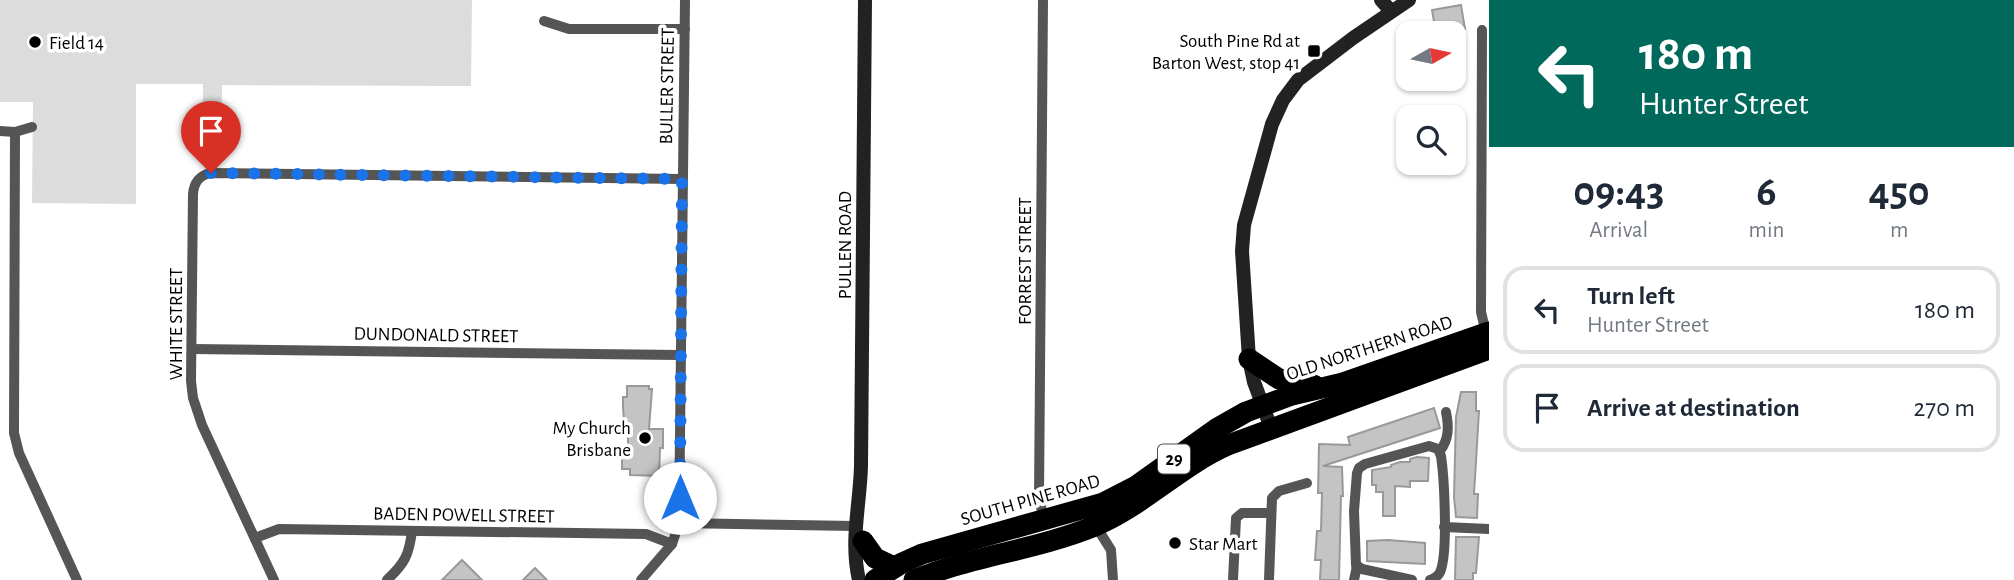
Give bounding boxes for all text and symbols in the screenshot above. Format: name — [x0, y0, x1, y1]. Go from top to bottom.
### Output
north arrow — [1396, 21, 1466, 91]
map controls — [1396, 21, 1466, 175]
street label: BULLER STREET — [657, 27, 678, 145]
icon: left — [1524, 28, 1615, 119]
text: 180 m — [1639, 30, 1753, 79]
place label: South Pine Rd at Barton West, stop 41 — [1152, 32, 1300, 73]
marker: Field 14 — [27, 34, 43, 50]
place label: Field 14 — [49, 34, 104, 53]
marker: South Pine Rd at Barton West, stop 41 — [1306, 43, 1322, 59]
text: Hunter Street — [1639, 88, 1809, 120]
pin — [181, 101, 241, 173]
button: search — [1396, 105, 1466, 175]
icon: arrive — [192, 112, 230, 150]
text: 09:43 — [1573, 171, 1664, 213]
text: 6 — [1756, 171, 1777, 213]
text: 450 — [1869, 171, 1930, 213]
street label: PULLEN ROAD — [836, 191, 855, 299]
street label: FORREST STREET — [1016, 197, 1035, 325]
text: Arrival — [1589, 219, 1648, 242]
text: min — [1748, 219, 1784, 242]
text: m — [1890, 219, 1908, 242]
street label: WHITE STREET — [167, 268, 186, 380]
text: Turn left — [1587, 283, 1675, 309]
icon: left — [1528, 291, 1566, 329]
text: 180 m — [1915, 297, 1975, 323]
street label: OLD NORTHERN ROAD — [1284, 313, 1455, 384]
text: Hunter Street — [1587, 314, 1709, 337]
street label: DUNDONALD STREET — [353, 325, 519, 346]
icon: arrive — [1528, 389, 1566, 427]
text: Arrive at destination — [1587, 395, 1800, 421]
text: 270 m — [1914, 395, 1975, 421]
place label: My Church Brisbane — [553, 419, 631, 460]
marker: My Church Brisbane — [637, 430, 653, 446]
road number: 29 — [1158, 444, 1190, 474]
position arrow — [643, 461, 717, 535]
street label: SOUTH PINE ROAD — [959, 471, 1102, 529]
street label: BADEN POWELL STREET — [373, 504, 555, 527]
marker: Star Mart — [1167, 535, 1183, 551]
place label: Star Mart — [1189, 535, 1257, 554]

